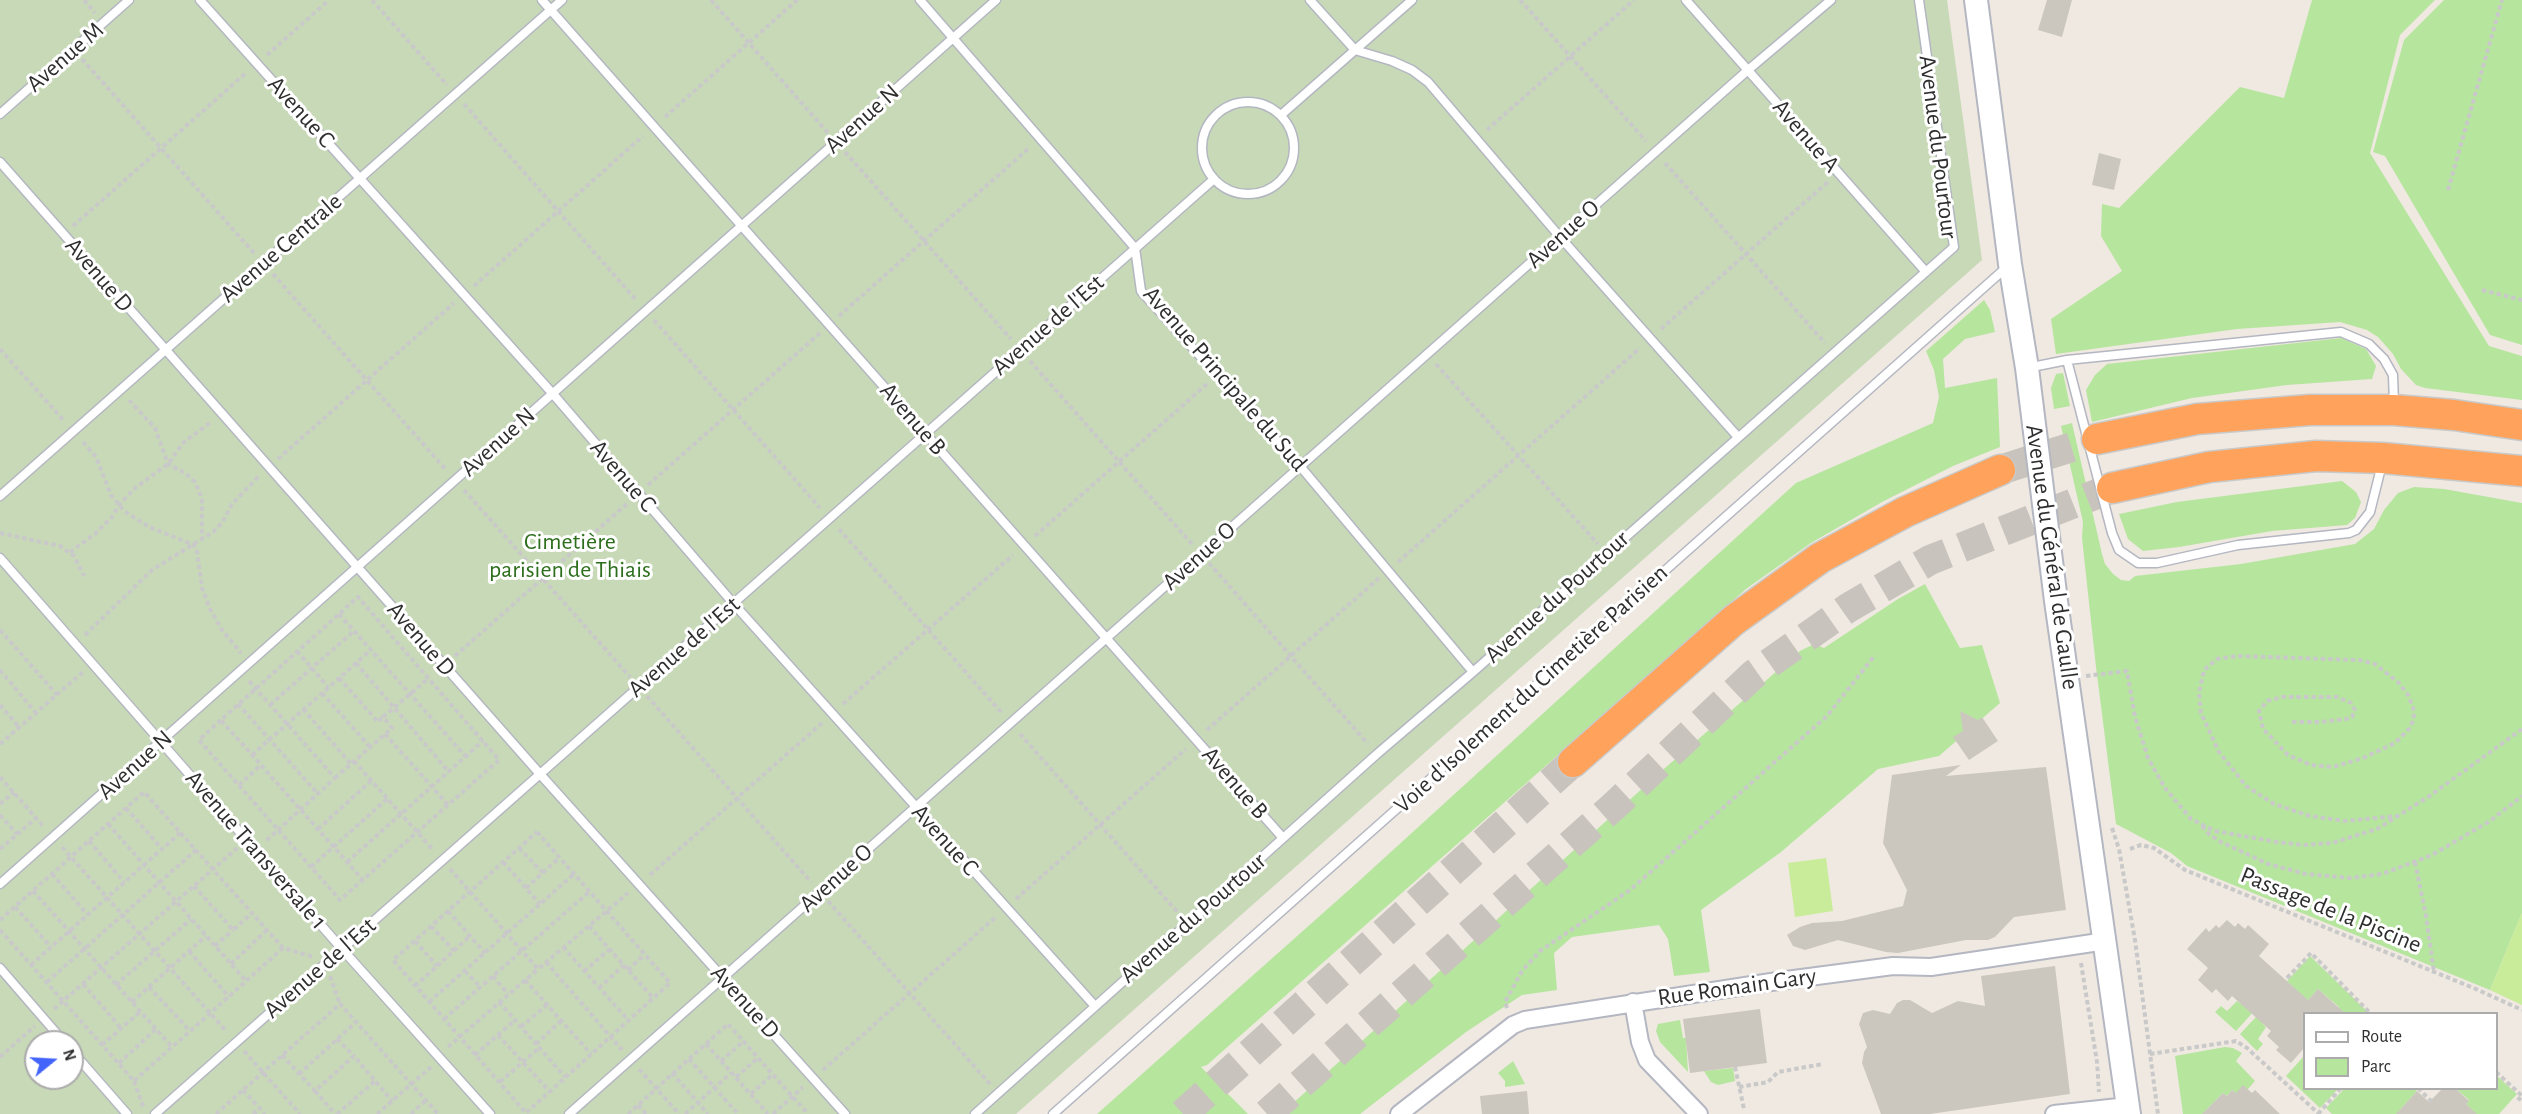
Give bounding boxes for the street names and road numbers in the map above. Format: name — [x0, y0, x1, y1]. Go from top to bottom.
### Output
street label: Avenue M — [21, 16, 109, 98]
street label: Avenue du Pourtour — [1912, 54, 1964, 240]
street label: Avenue C — [261, 70, 341, 154]
street label: Avenue N — [819, 78, 905, 160]
street label: Avenue A — [1766, 93, 1846, 179]
street label: Avenue Centrale — [214, 187, 348, 309]
street label: Avenue O — [1520, 193, 1606, 275]
street label: Avenue D — [59, 232, 139, 318]
street label: Avenue de l'Est — [986, 268, 1110, 382]
street label: Avenue Principale du Sud — [1137, 281, 1313, 477]
street label: Avenue B — [874, 377, 952, 461]
street label: Avenue N — [455, 401, 541, 483]
street label: Avenue du Général de Gaulle — [2019, 423, 2085, 691]
street label: Avenue C — [584, 434, 662, 518]
street label: Avenue O — [1156, 515, 1242, 597]
street label: Avenue du Pourtour — [1479, 525, 1635, 669]
street label: Voie d'Isolement du Cimetière Parisien — [1388, 558, 1674, 820]
street label: Avenue de l'Est — [622, 590, 746, 704]
street label: Avenue D — [381, 596, 461, 682]
street label: Avenue N — [92, 724, 178, 806]
street label: Avenue B — [1196, 741, 1274, 825]
street label: Avenue Transversale 1 — [179, 764, 333, 936]
street label: Avenue C — [905, 798, 985, 882]
street label: Avenue O — [793, 837, 879, 919]
street label: Avenue du Pourtour — [1114, 847, 1272, 989]
street label: Passage de la Piscine — [2236, 861, 2426, 959]
street label: Avenue de l'Est — [258, 911, 382, 1025]
street label: Avenue D — [704, 959, 786, 1045]
street label: Rue Romain Gary — [1656, 962, 1818, 1012]

